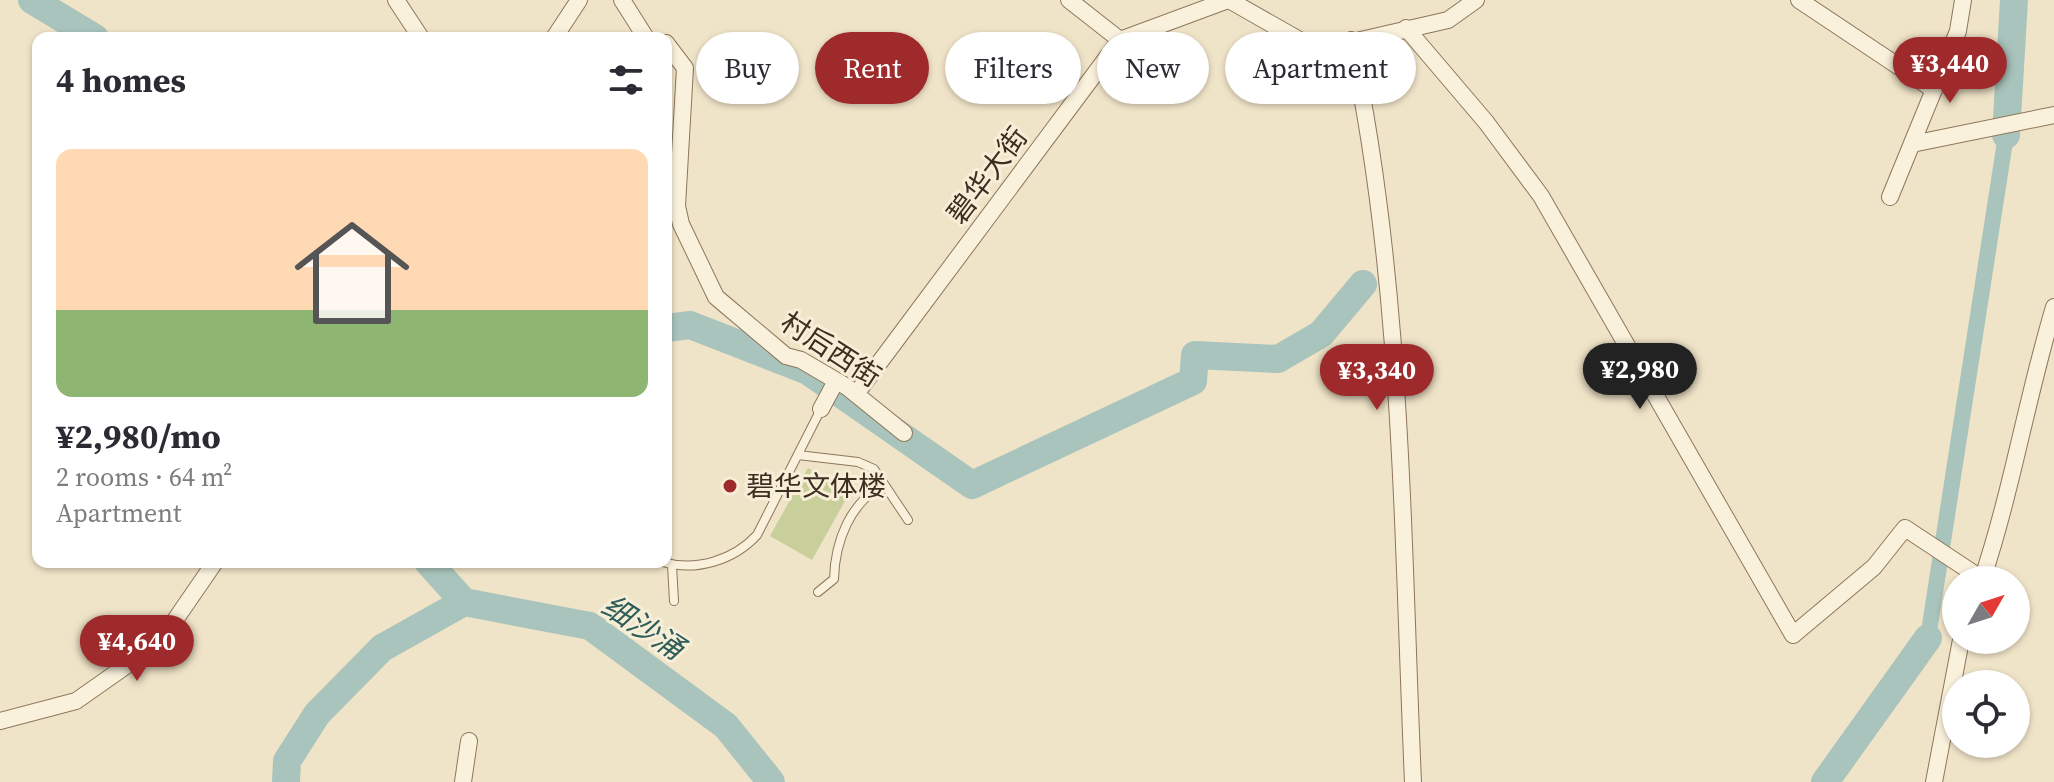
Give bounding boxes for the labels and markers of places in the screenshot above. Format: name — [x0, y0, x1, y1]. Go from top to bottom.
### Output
pin: ¥3,440 — [1885, 37, 2015, 105]
pin: ¥2,980 — [1575, 343, 1705, 411]
pin: ¥3,340 — [1312, 344, 1442, 412]
place label: 碧华文体楼 — [746, 467, 886, 505]
marker: 碧华文体楼 — [721, 477, 739, 495]
pin: ¥4,640 — [72, 615, 202, 683]

